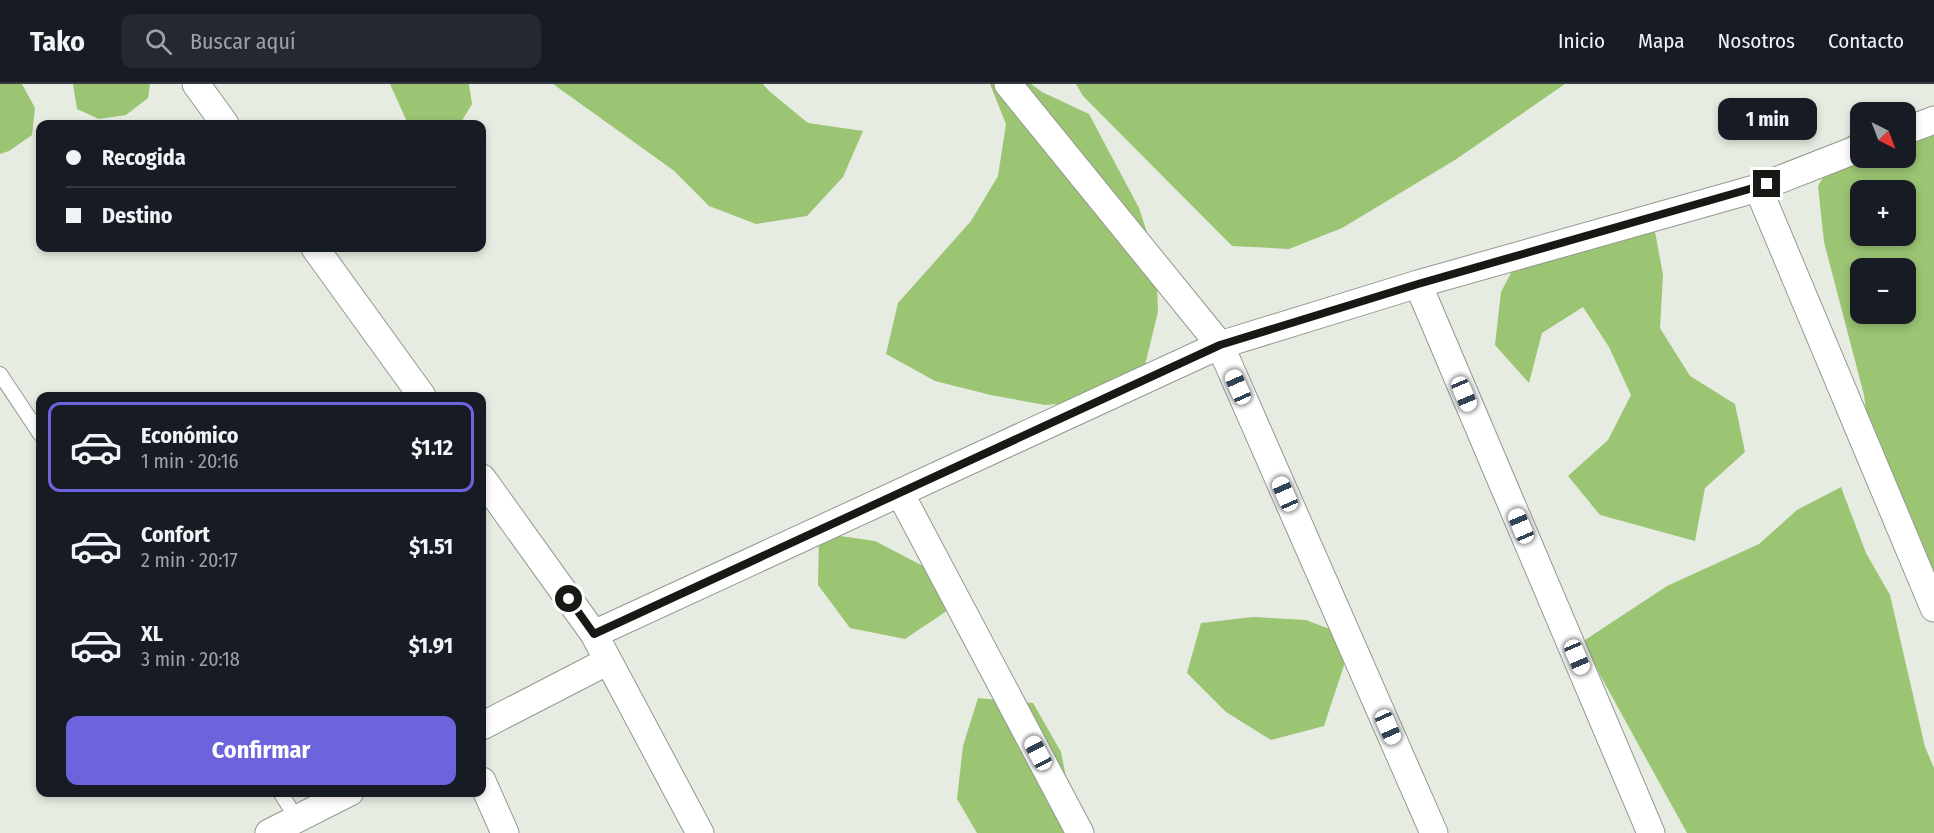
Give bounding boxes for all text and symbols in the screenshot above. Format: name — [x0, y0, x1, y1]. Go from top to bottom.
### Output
search box — [121, 14, 541, 68]
text: Tako — [30, 25, 85, 58]
icon: search — [142, 25, 175, 58]
text: Buscar aquí — [190, 28, 295, 55]
text: Inicio — [1558, 28, 1605, 54]
text: Mapa — [1638, 28, 1685, 54]
text: Nosotros — [1718, 28, 1795, 54]
text: Contacto — [1828, 28, 1904, 54]
callout: 1 min — [1718, 97, 1816, 139]
north arrow — [1850, 102, 1916, 168]
map controls — [1850, 102, 1916, 324]
text: 1 min — [1746, 107, 1789, 131]
text: Recogida — [102, 144, 186, 171]
route end — [1753, 170, 1780, 197]
button: + — [1850, 180, 1916, 246]
text: Destino — [102, 202, 173, 229]
button: − — [1850, 258, 1916, 324]
car — [1222, 367, 1254, 407]
car — [1449, 374, 1479, 414]
icon: car — [69, 420, 123, 474]
text: Económico — [141, 422, 239, 449]
text: $1.12 — [411, 434, 453, 461]
text: 1 min · 20:16 — [141, 449, 238, 473]
car — [1269, 474, 1301, 514]
car — [1506, 506, 1536, 546]
icon: car — [69, 519, 123, 573]
text: Confort — [141, 521, 210, 548]
text: $1.51 — [409, 533, 453, 560]
text: 2 min · 20:17 — [141, 548, 238, 572]
route start — [555, 585, 582, 612]
icon: car — [69, 618, 123, 672]
text: XL — [141, 620, 163, 647]
text: $1.91 — [409, 632, 453, 659]
car — [1562, 637, 1592, 677]
text: 3 min · 20:18 — [141, 647, 240, 671]
car — [1372, 707, 1404, 747]
button: Confirmar — [66, 716, 456, 785]
car — [1022, 733, 1054, 773]

